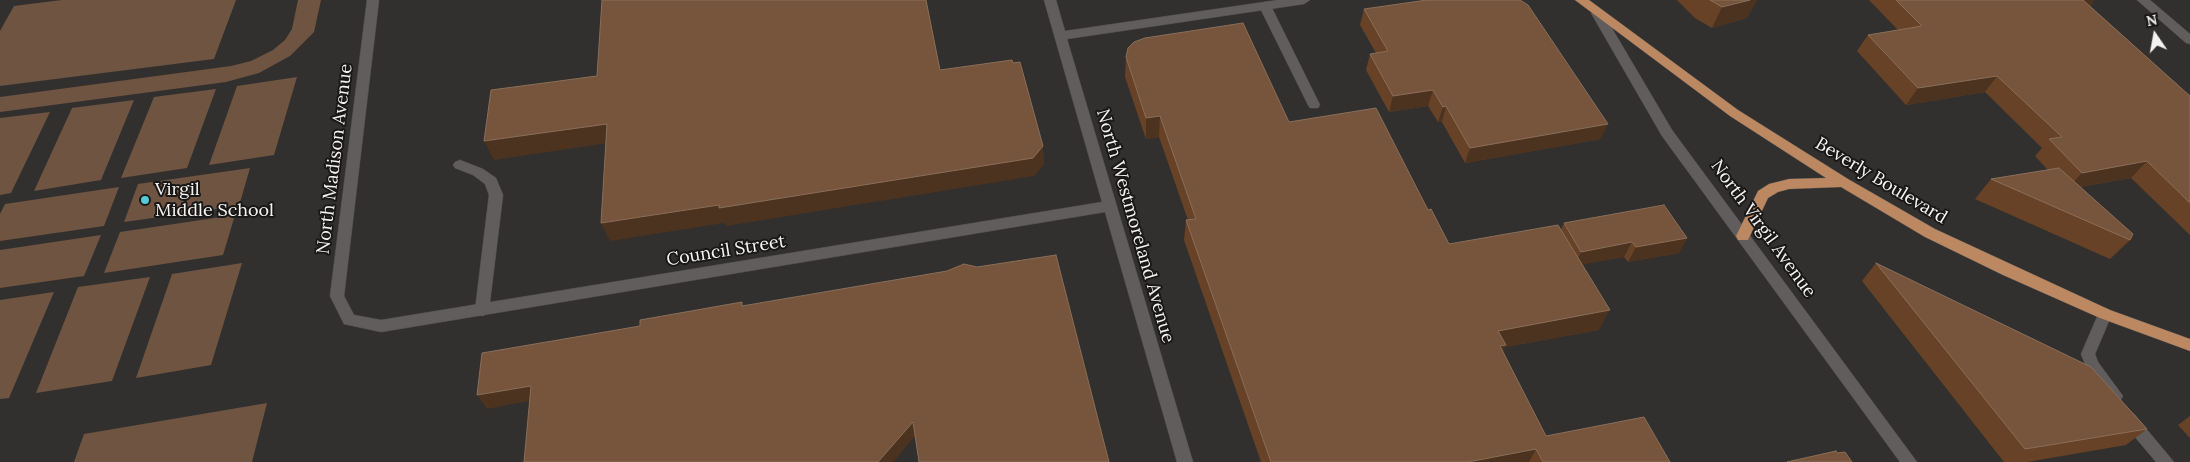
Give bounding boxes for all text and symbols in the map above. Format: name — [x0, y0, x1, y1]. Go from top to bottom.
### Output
north arrow — [2130, 10, 2180, 60]
text: N — [2145, 10, 2159, 30]
street label: North Madison Avenue — [313, 63, 357, 255]
street label: North Westmoreland Avenue — [1091, 106, 1179, 346]
street label: Beverly Boulevard — [1811, 133, 1951, 229]
street label: North Virgil Avenue — [1706, 156, 1820, 302]
place label: Virgil Middle School — [155, 179, 274, 222]
marker: Virgil Middle School — [139, 194, 151, 206]
street label: Council Street — [665, 231, 787, 271]

